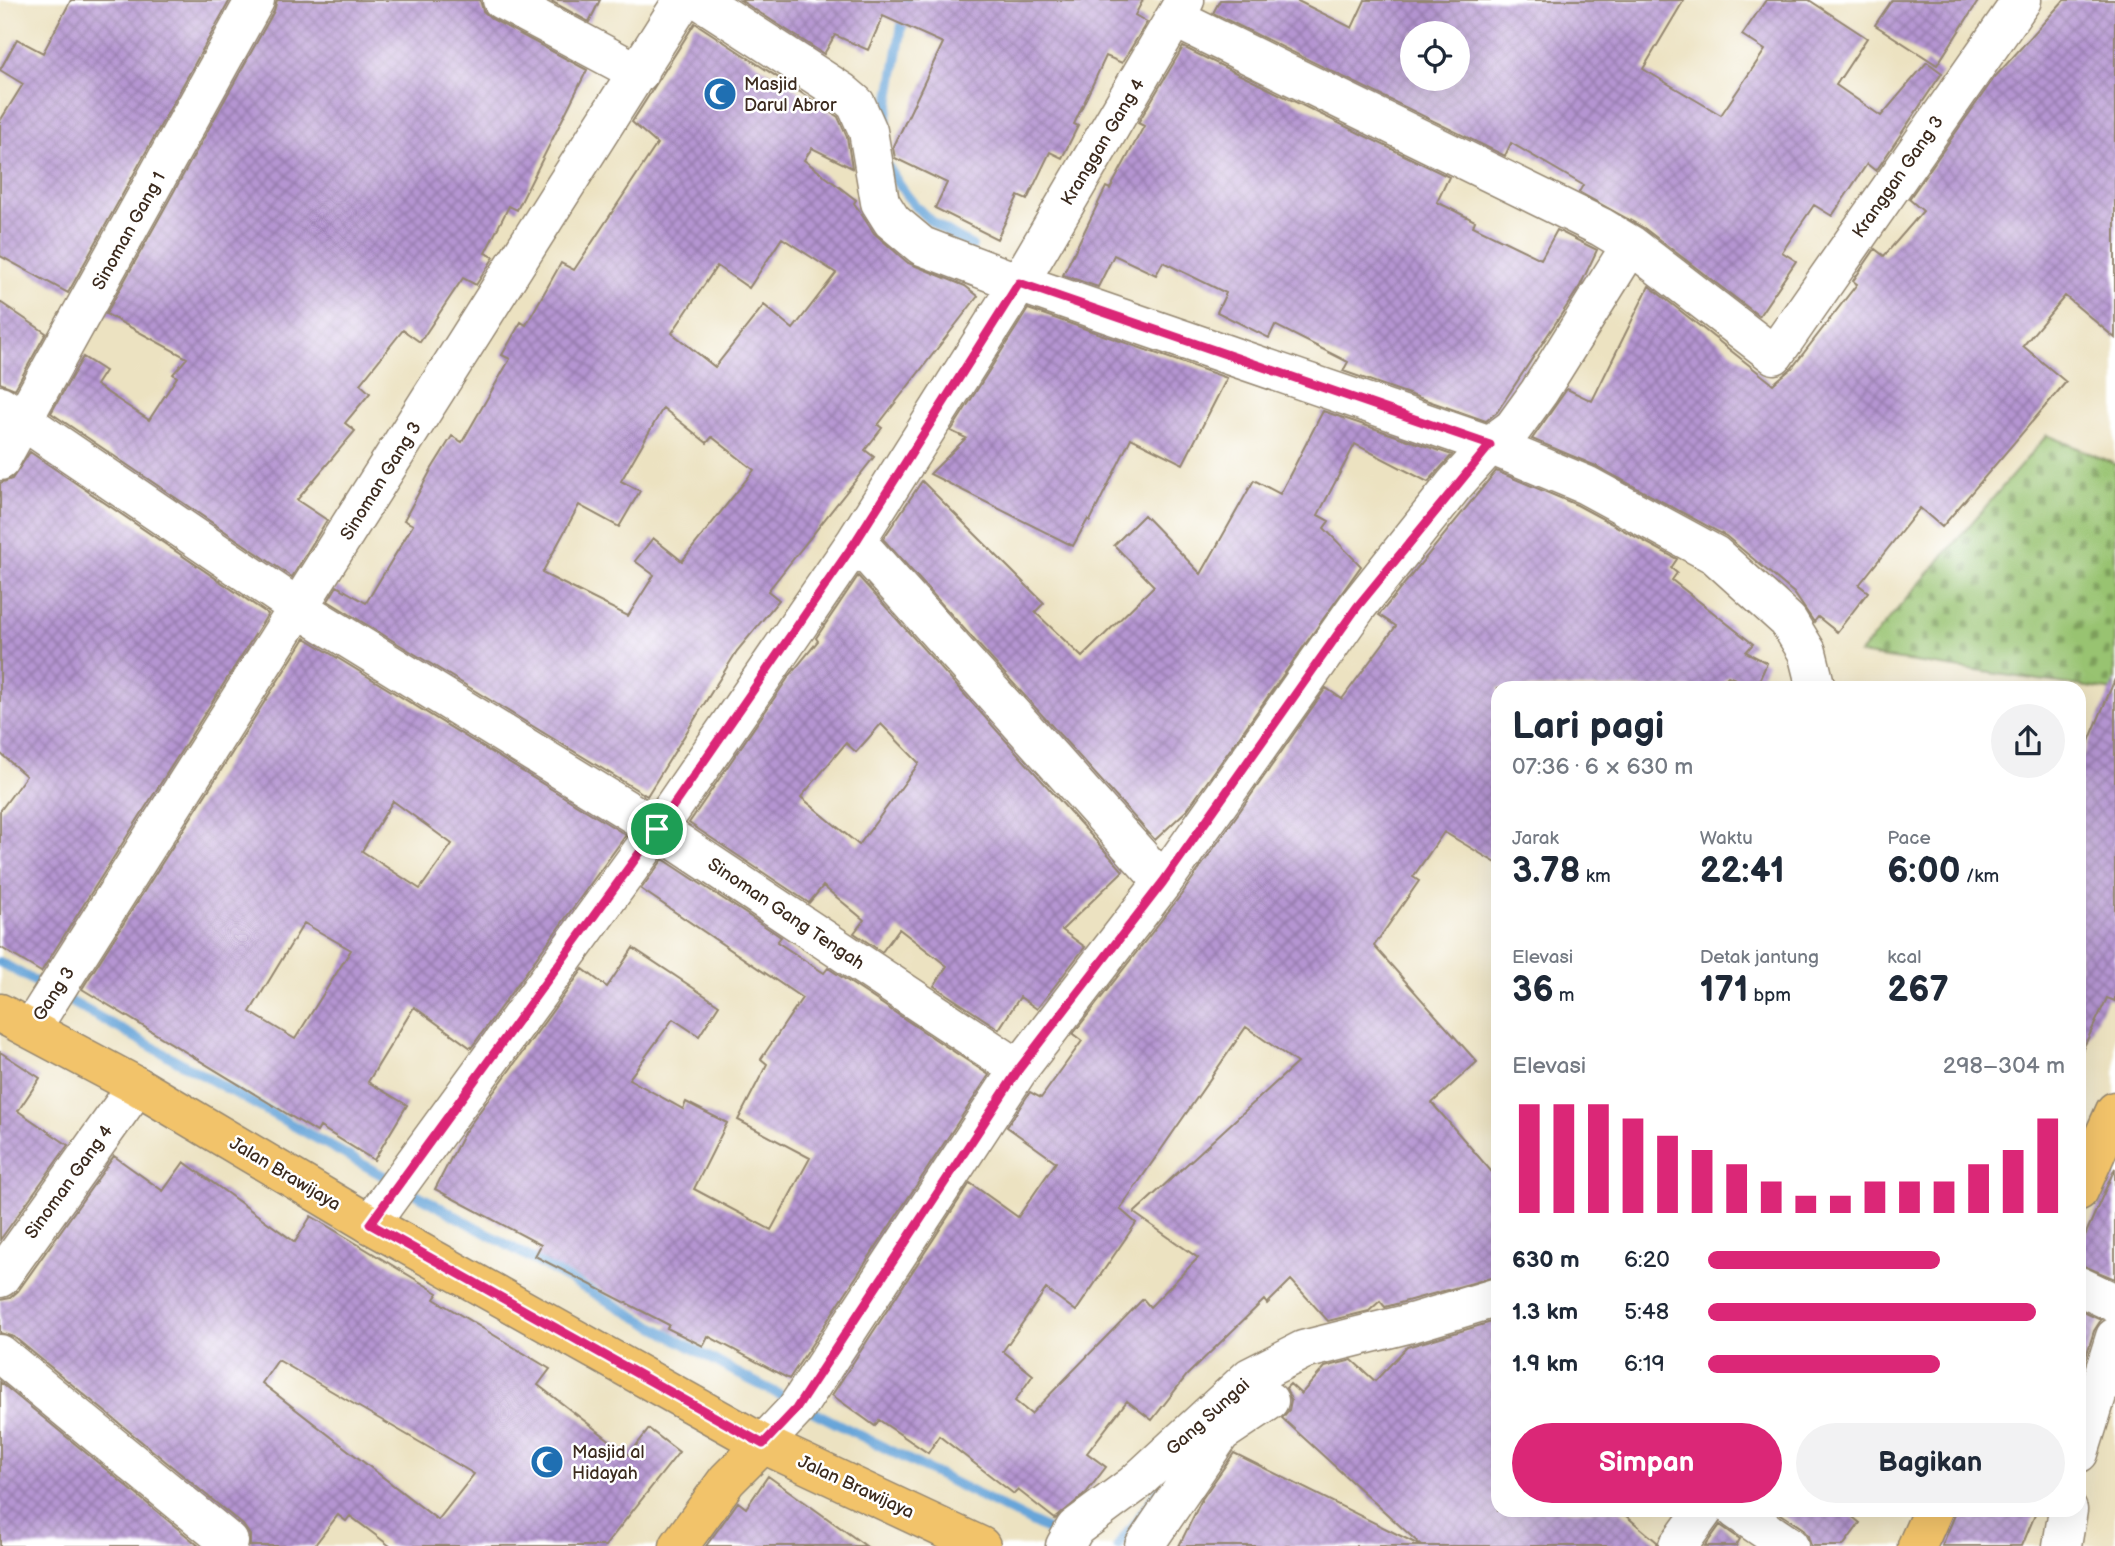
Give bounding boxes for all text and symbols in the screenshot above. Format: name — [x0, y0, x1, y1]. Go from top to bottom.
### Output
map controls — [1400, 21, 1470, 91]
button: locate — [1400, 21, 1470, 91]
place label: Masjid Darul Abror — [744, 74, 837, 116]
mosque icon: Masjid Darul Abror — [701, 75, 739, 113]
street label: Kranggan Gang 4 — [1057, 75, 1149, 209]
street label: Kranggan Gang 3 — [1848, 112, 1948, 242]
street label: Sinoman Gang 1 — [88, 168, 170, 294]
street label: Sinoman Gang 3 — [336, 418, 426, 544]
text: Lari pagi — [1512, 704, 1664, 749]
button: share — [1991, 704, 2065, 778]
text: 07:36 · 6 × 630 m — [1512, 753, 1693, 781]
pin — [627, 799, 687, 859]
icon: arrive — [638, 810, 676, 848]
text: Jarak — [1512, 827, 1559, 850]
text: Waktu — [1700, 827, 1753, 850]
text: Pace — [1887, 827, 1931, 850]
text: 3.78 — [1512, 850, 1581, 893]
text: 22:41 — [1700, 850, 1785, 893]
text: 6:00 — [1887, 850, 1961, 893]
street label: Sinoman Gang Tengah — [704, 854, 868, 974]
text: km — [1581, 865, 1611, 888]
text: /km — [1961, 865, 1999, 888]
text: Elevasi — [1512, 946, 1573, 969]
text: Detak jantung — [1700, 946, 1819, 969]
text: kcal — [1887, 946, 1921, 969]
street label: Gang 3 — [29, 963, 79, 1025]
text: 36 — [1512, 969, 1554, 1012]
text: 171 — [1700, 969, 1748, 1012]
text: 267 — [1887, 969, 1949, 1012]
text: m — [1554, 984, 1575, 1007]
text: bpm — [1748, 984, 1791, 1007]
text: Elevasi — [1512, 1052, 1586, 1080]
text: 298–304 m — [1943, 1052, 2065, 1080]
street label: Sinoman Gang 4 — [21, 1121, 117, 1243]
street label: Jalan Brawijaya — [226, 1133, 344, 1215]
text: 630 m — [1512, 1246, 1580, 1274]
text: 6:20 — [1624, 1246, 1670, 1274]
text: 1.3 km — [1512, 1298, 1578, 1326]
text: 5:48 — [1624, 1298, 1669, 1326]
text: 1.9 km — [1512, 1350, 1578, 1378]
text: 6:19 — [1624, 1350, 1665, 1378]
street label: Gang Sungai — [1162, 1374, 1254, 1460]
button: Simpan — [1512, 1423, 1782, 1503]
button: Bagikan — [1796, 1423, 2065, 1503]
place label: Masjid al Hidayah — [572, 1442, 645, 1484]
mosque icon: Masjid al Hidayah — [528, 1443, 566, 1481]
street label: Jalan Brawijaya — [795, 1451, 917, 1523]

